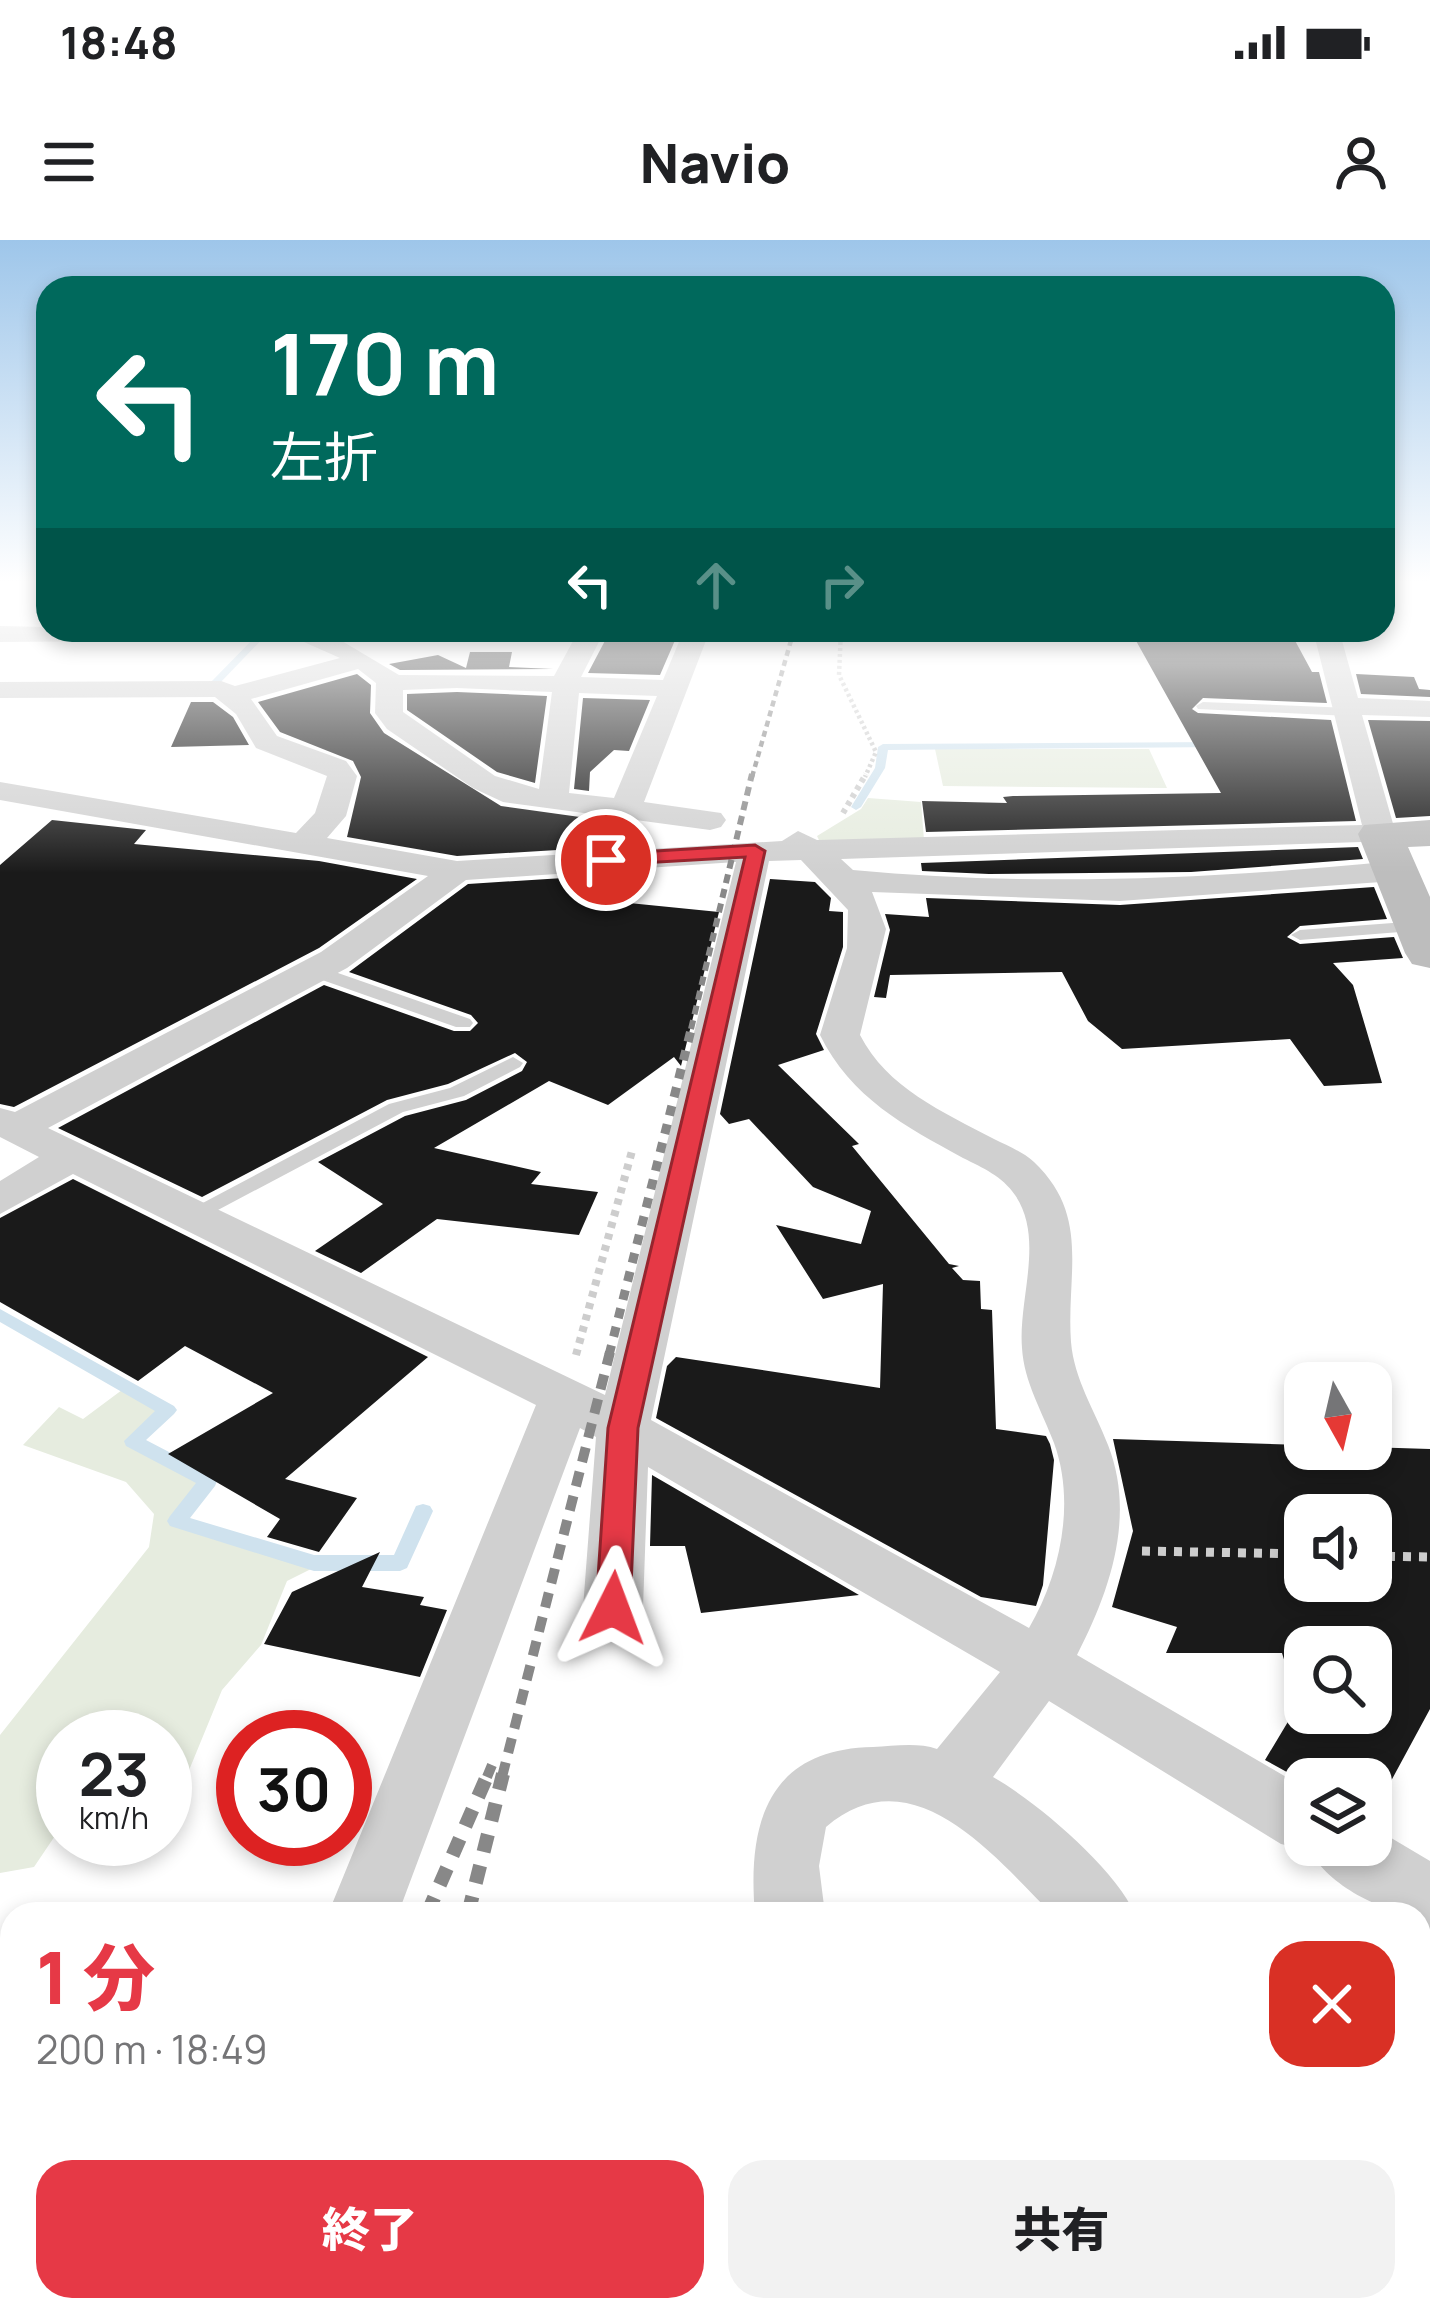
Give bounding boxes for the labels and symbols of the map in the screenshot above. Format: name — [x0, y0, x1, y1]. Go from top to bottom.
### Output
pin — [555, 809, 657, 911]
north arrow — [1284, 1362, 1392, 1470]
position arrow — [550, 1545, 676, 1671]
speed limit sign: 30 — [216, 1710, 372, 1866]

